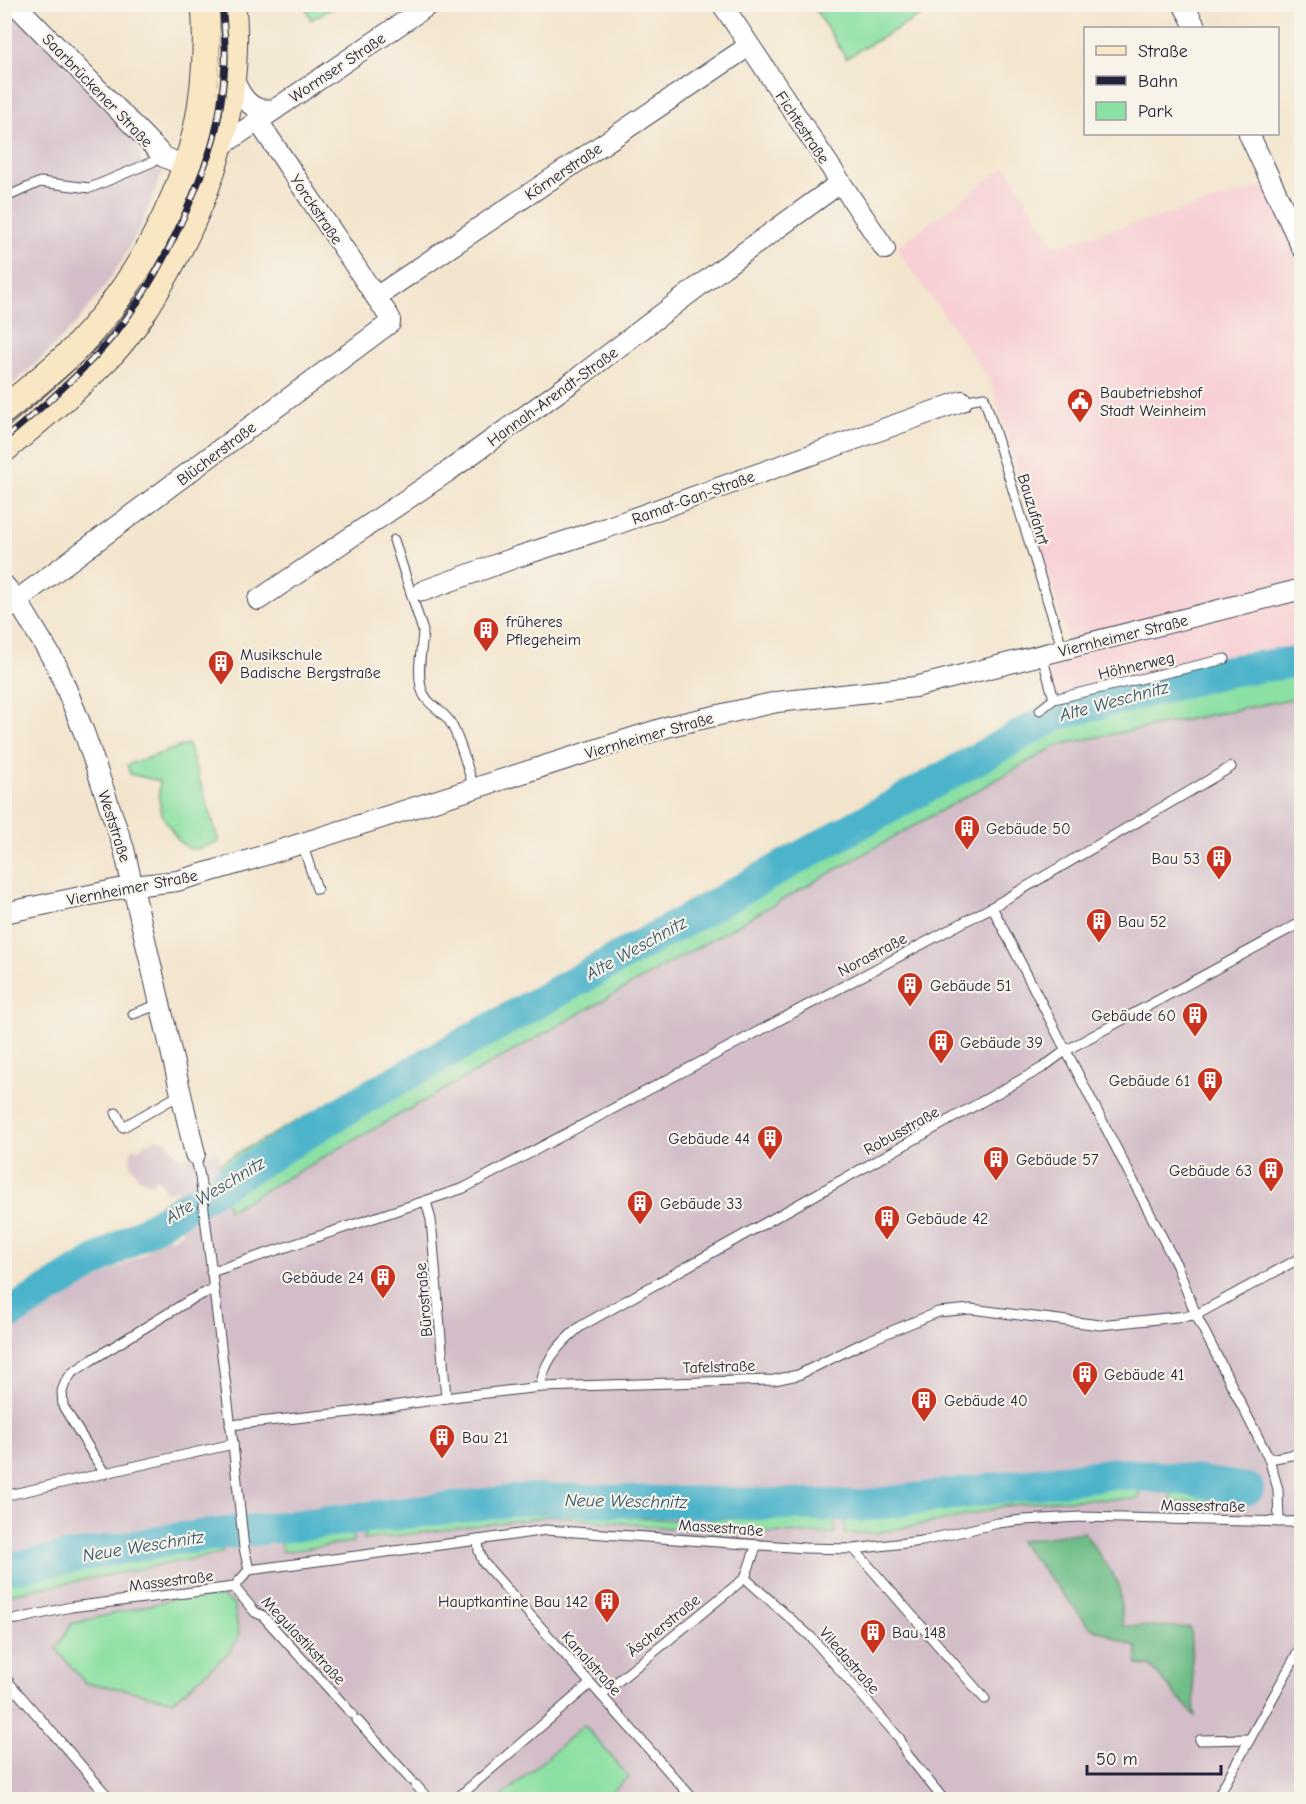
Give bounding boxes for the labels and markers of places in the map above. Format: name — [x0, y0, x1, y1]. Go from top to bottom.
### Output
place label: Baubetriebshof Stadt Weinheim — [1100, 384, 1206, 420]
public building icon: Baubetriebshof Stadt Weinheim — [1065, 386, 1095, 424]
place label: früheres Pflegeheim — [505, 613, 581, 649]
building icon: früheres Pflegeheim — [471, 615, 501, 653]
place label: Musikschule Badische Bergstraße — [240, 646, 381, 682]
building icon: Musikschule Badische Bergstraße — [206, 648, 236, 686]
building icon: Gebäude 50 — [952, 813, 982, 851]
place label: Gebäude 50 — [986, 820, 1071, 838]
building icon: Bau 53 — [1204, 843, 1234, 881]
place label: Bau 53 — [1152, 850, 1200, 868]
building icon: Bau 52 — [1084, 906, 1114, 944]
place label: Bau 52 — [1118, 913, 1167, 931]
building icon: Gebäude 51 — [895, 970, 925, 1008]
place label: Gebäude 51 — [930, 977, 1011, 995]
building icon: Gebäude 60 — [1180, 1000, 1210, 1038]
place label: Gebäude 60 — [1091, 1007, 1176, 1025]
building icon: Gebäude 39 — [926, 1027, 956, 1065]
place label: Gebäude 39 — [960, 1034, 1043, 1052]
building icon: Gebäude 61 — [1195, 1065, 1225, 1103]
place label: Gebäude 61 — [1109, 1072, 1190, 1090]
building icon: Gebäude 44 — [755, 1123, 785, 1161]
place label: Gebäude 44 — [668, 1130, 750, 1148]
building icon: Gebäude 57 — [981, 1144, 1011, 1182]
place label: Gebäude 57 — [1016, 1151, 1099, 1169]
building icon: Gebäude 63 — [1256, 1155, 1286, 1193]
place label: Gebäude 63 — [1169, 1162, 1252, 1180]
building icon: Gebäude 33 — [625, 1188, 655, 1226]
place label: Gebäude 33 — [660, 1195, 743, 1213]
building icon: Gebäude 42 — [872, 1203, 902, 1241]
place label: Gebäude 42 — [906, 1210, 988, 1228]
building icon: Gebäude 24 — [368, 1262, 398, 1300]
place label: Gebäude 24 — [282, 1269, 364, 1287]
building icon: Gebäude 41 — [1070, 1359, 1100, 1397]
place label: Gebäude 41 — [1104, 1366, 1184, 1384]
building icon: Gebäude 40 — [909, 1385, 939, 1423]
place label: Gebäude 40 — [944, 1392, 1028, 1410]
building icon: Bau 21 — [427, 1422, 457, 1460]
place label: Bau 21 — [462, 1429, 508, 1447]
building icon: Hauptkantine Bau 142 — [592, 1586, 622, 1624]
place label: Hauptkantine Bau 142 — [438, 1593, 588, 1611]
building icon: Bau 148 — [858, 1617, 888, 1655]
place label: Bau 148 — [892, 1624, 946, 1642]

